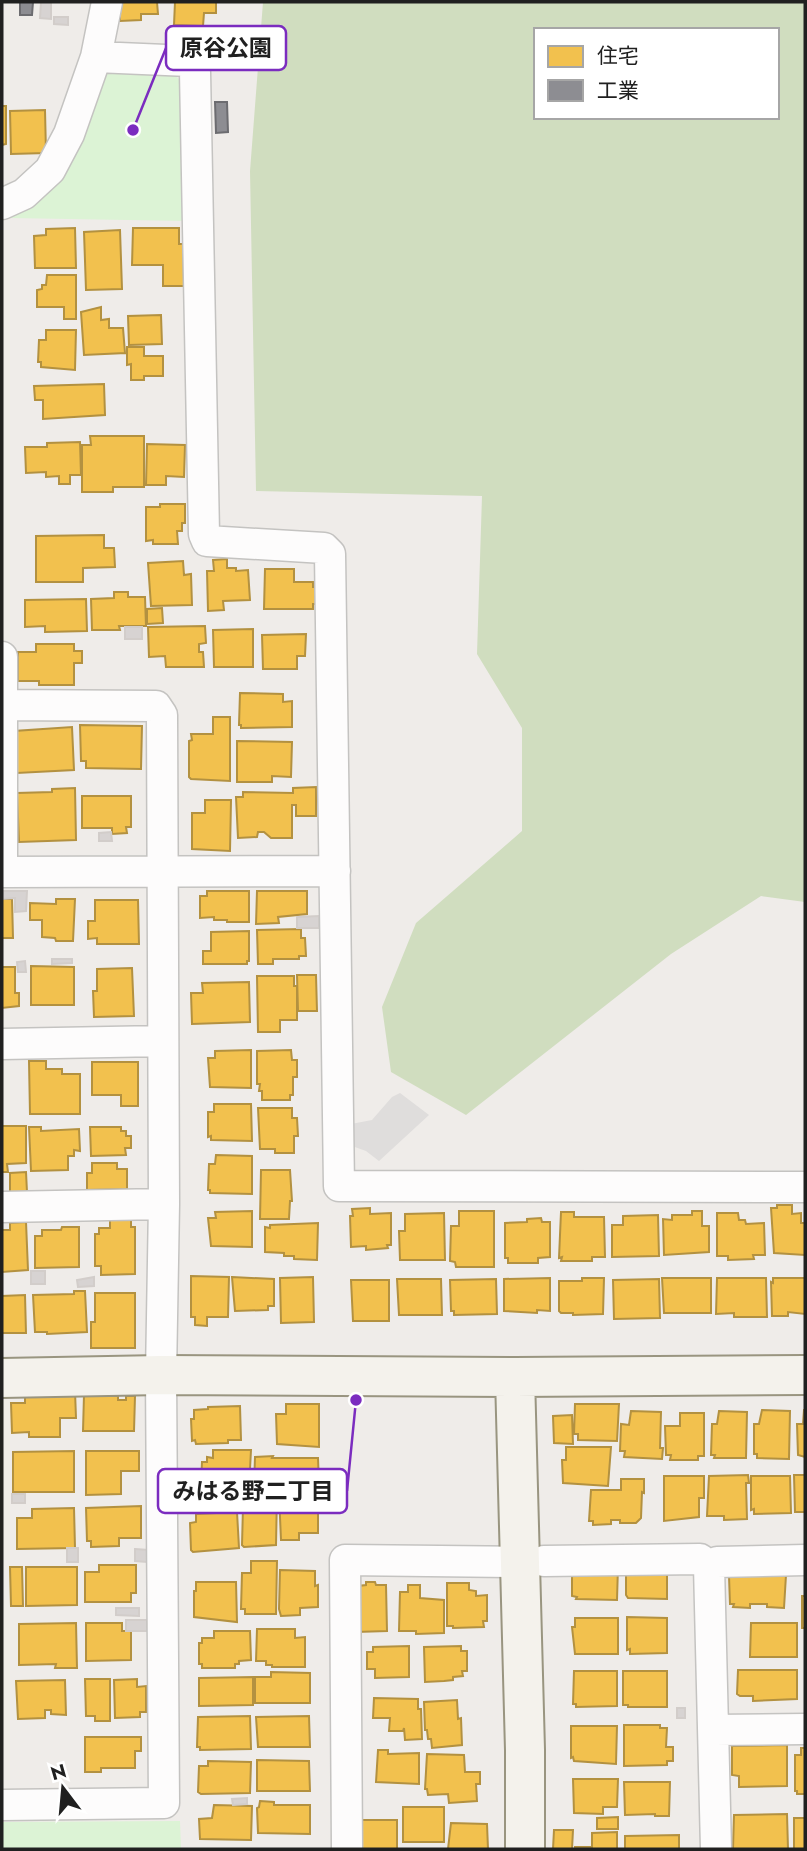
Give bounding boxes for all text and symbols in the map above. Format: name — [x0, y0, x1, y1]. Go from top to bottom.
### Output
callout: 原谷公園 — [166, 26, 286, 70]
legend — [534, 28, 779, 119]
text: 原谷公園 — [180, 31, 272, 65]
text: 住宅 — [597, 41, 639, 71]
text: 工業 — [597, 76, 639, 106]
callout: みはる野二丁目 — [158, 1469, 347, 1513]
text: みはる野二丁目 — [173, 1474, 334, 1508]
north arrow — [28, 1753, 98, 1823]
text: N — [47, 1757, 69, 1787]

